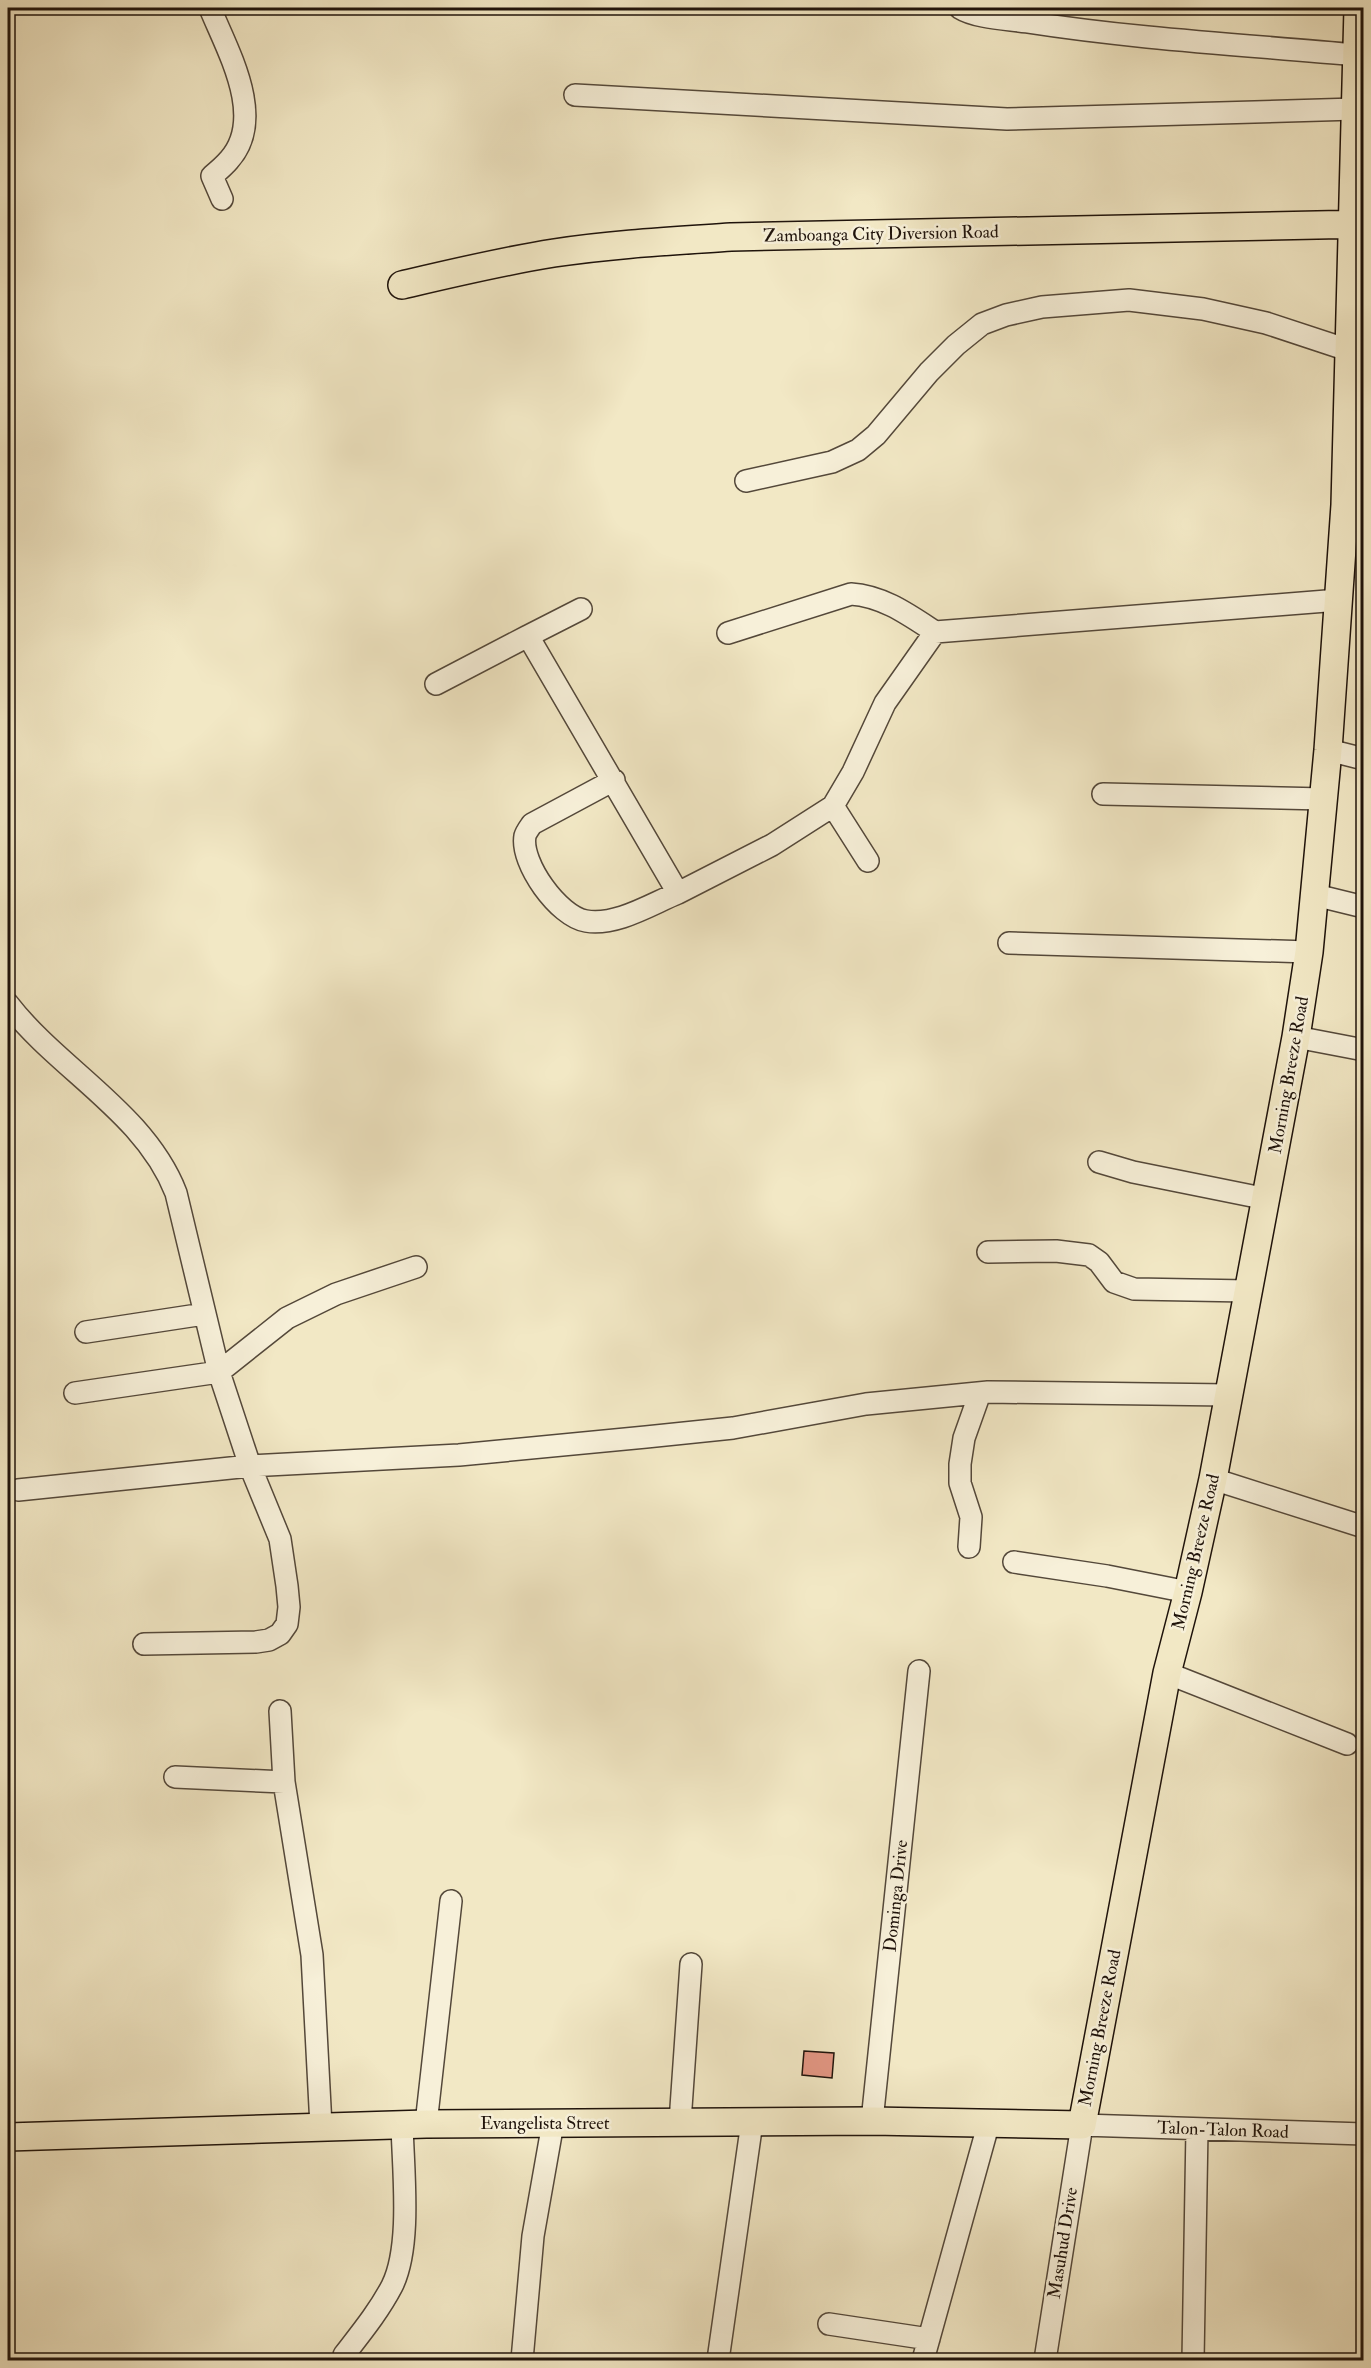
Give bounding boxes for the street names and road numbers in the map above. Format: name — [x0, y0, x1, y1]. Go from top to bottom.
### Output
street label: Zamboanga City Diversion Road — [763, 220, 999, 248]
street label: Morning Breeze Road — [1264, 994, 1314, 1156]
street label: Morning Breeze Road — [1167, 1472, 1225, 1632]
street label: Dominga Drive — [879, 1838, 913, 1953]
street label: Morning Breeze Road — [1073, 1947, 1127, 2108]
street label: Evangelista Street — [480, 2112, 610, 2135]
street label: Talon-Talon Road — [1157, 2116, 1289, 2144]
street label: Masuhud Drive — [1043, 2185, 1083, 2300]

